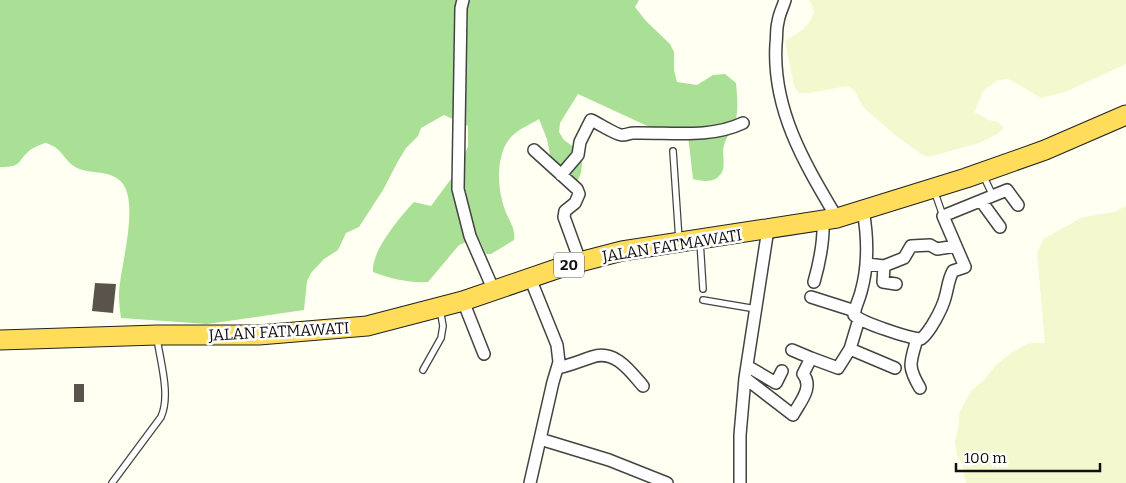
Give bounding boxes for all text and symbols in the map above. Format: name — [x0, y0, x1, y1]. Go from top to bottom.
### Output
street label: JALAN FATMAWATI — [600, 225, 743, 266]
road number: 20 — [554, 252, 584, 278]
street label: JALAN FATMAWATI — [207, 318, 350, 345]
scale bar — [956, 440, 1100, 472]
text: 100 m — [964, 449, 1007, 467]

